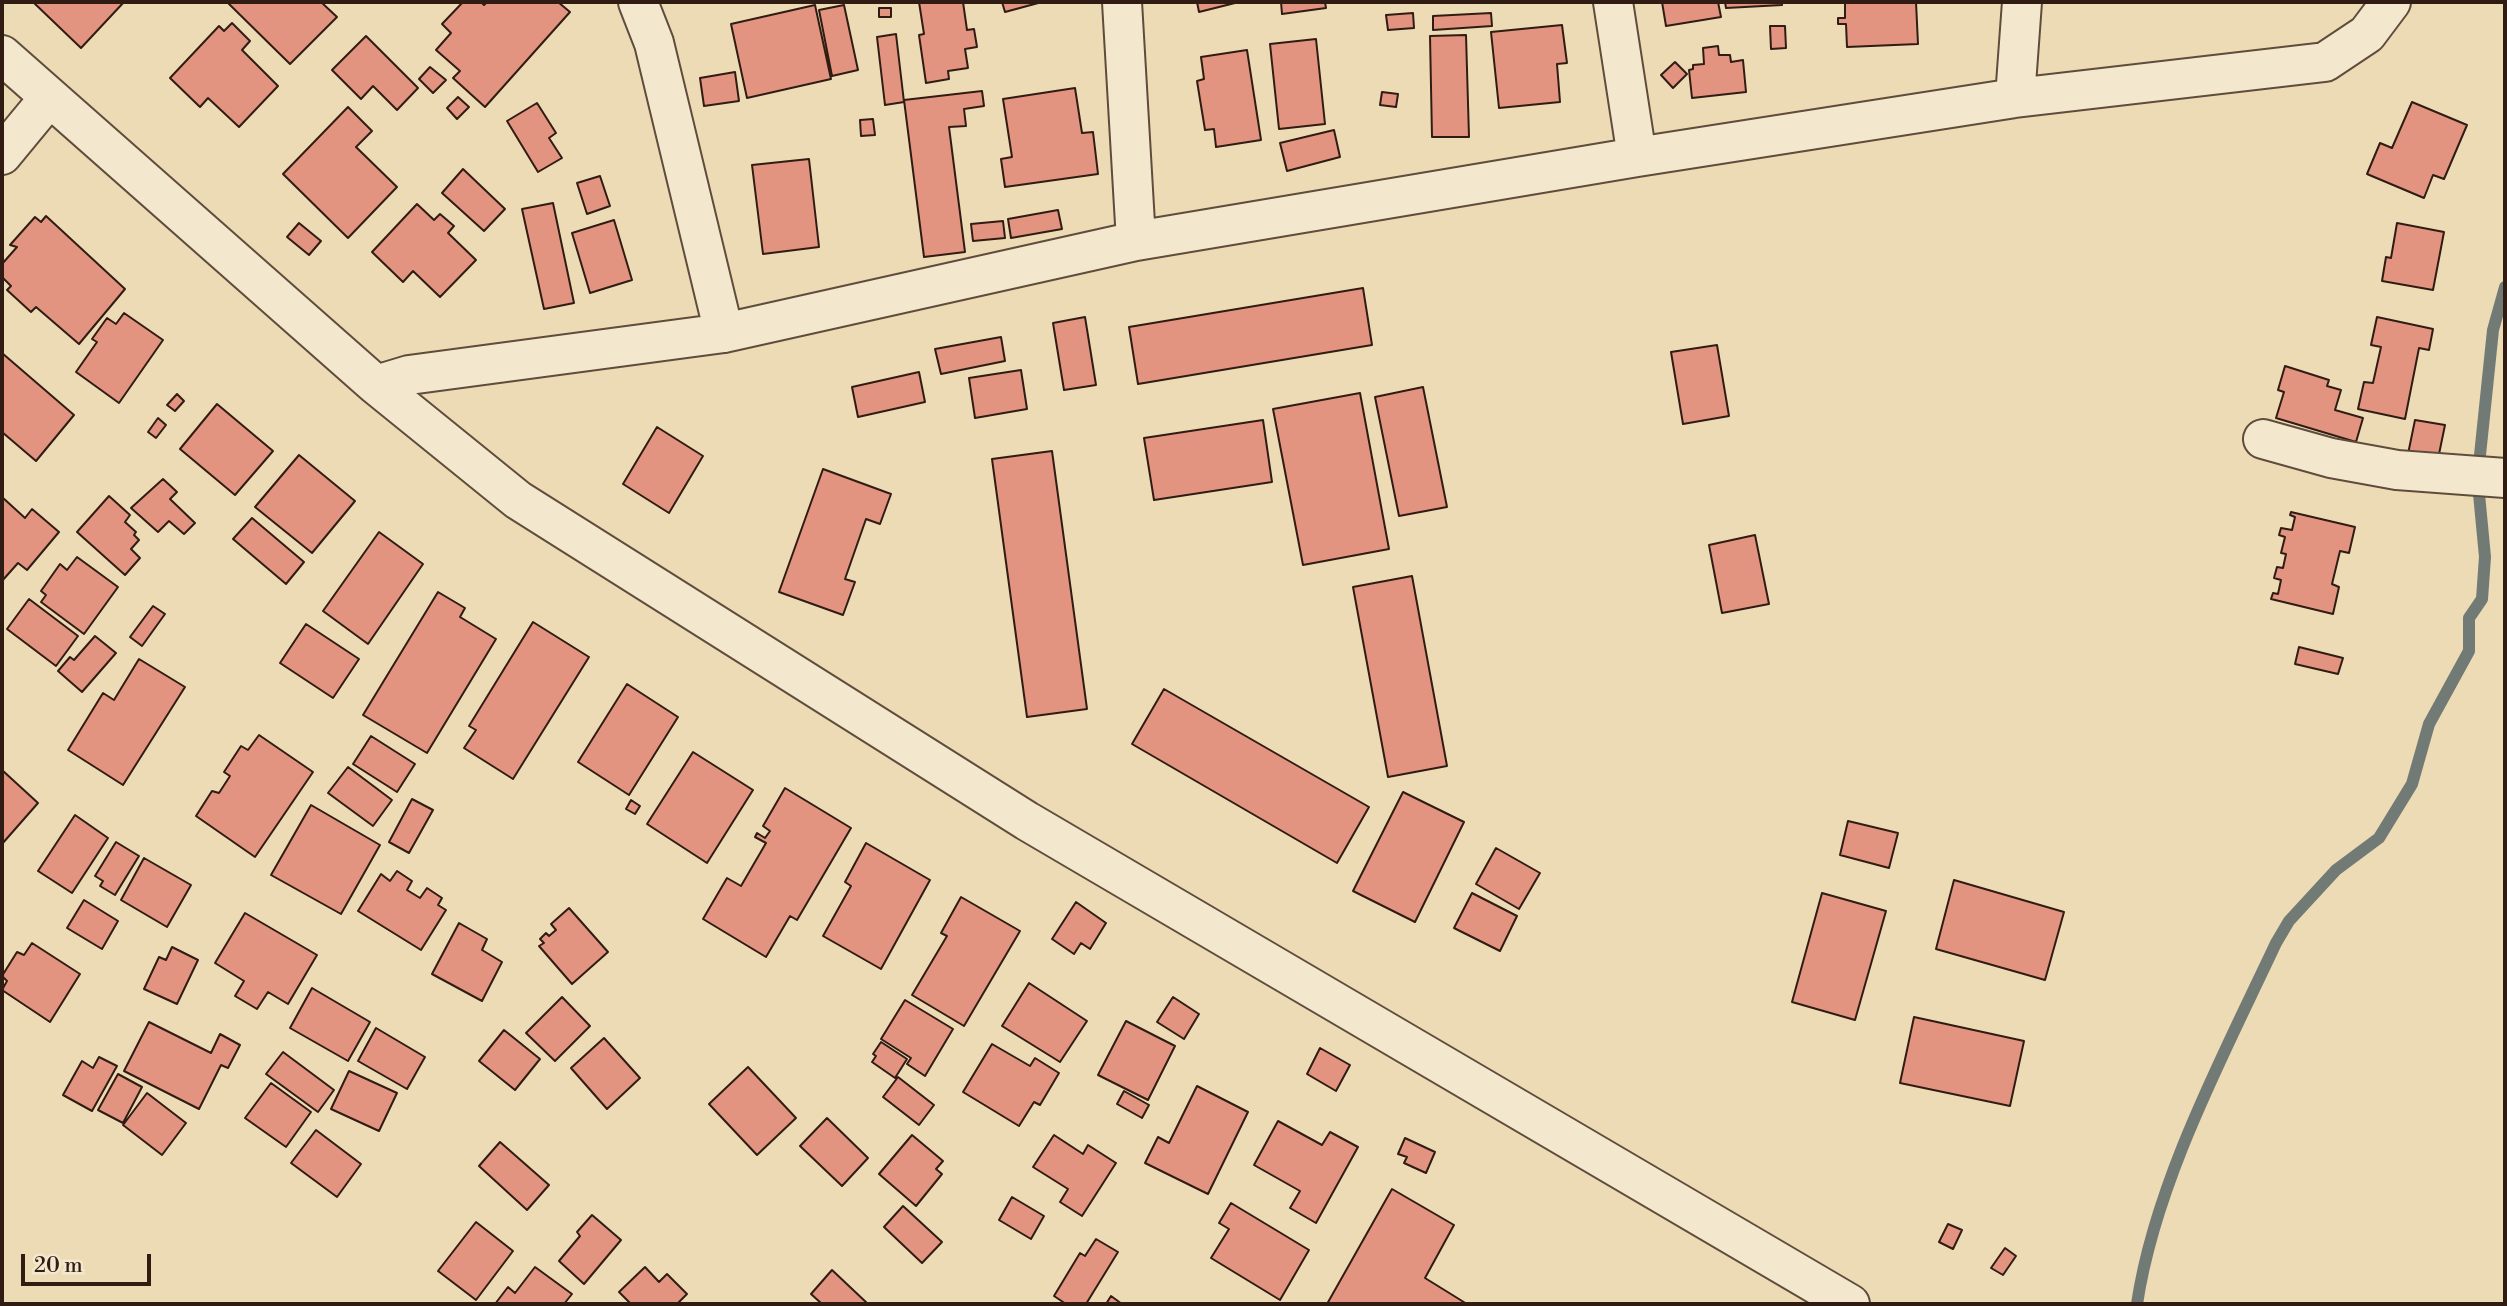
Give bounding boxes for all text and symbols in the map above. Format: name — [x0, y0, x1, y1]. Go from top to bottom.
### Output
scale bar — [24, 1240, 154, 1284]
text: 20 m — [34, 1253, 83, 1279]

